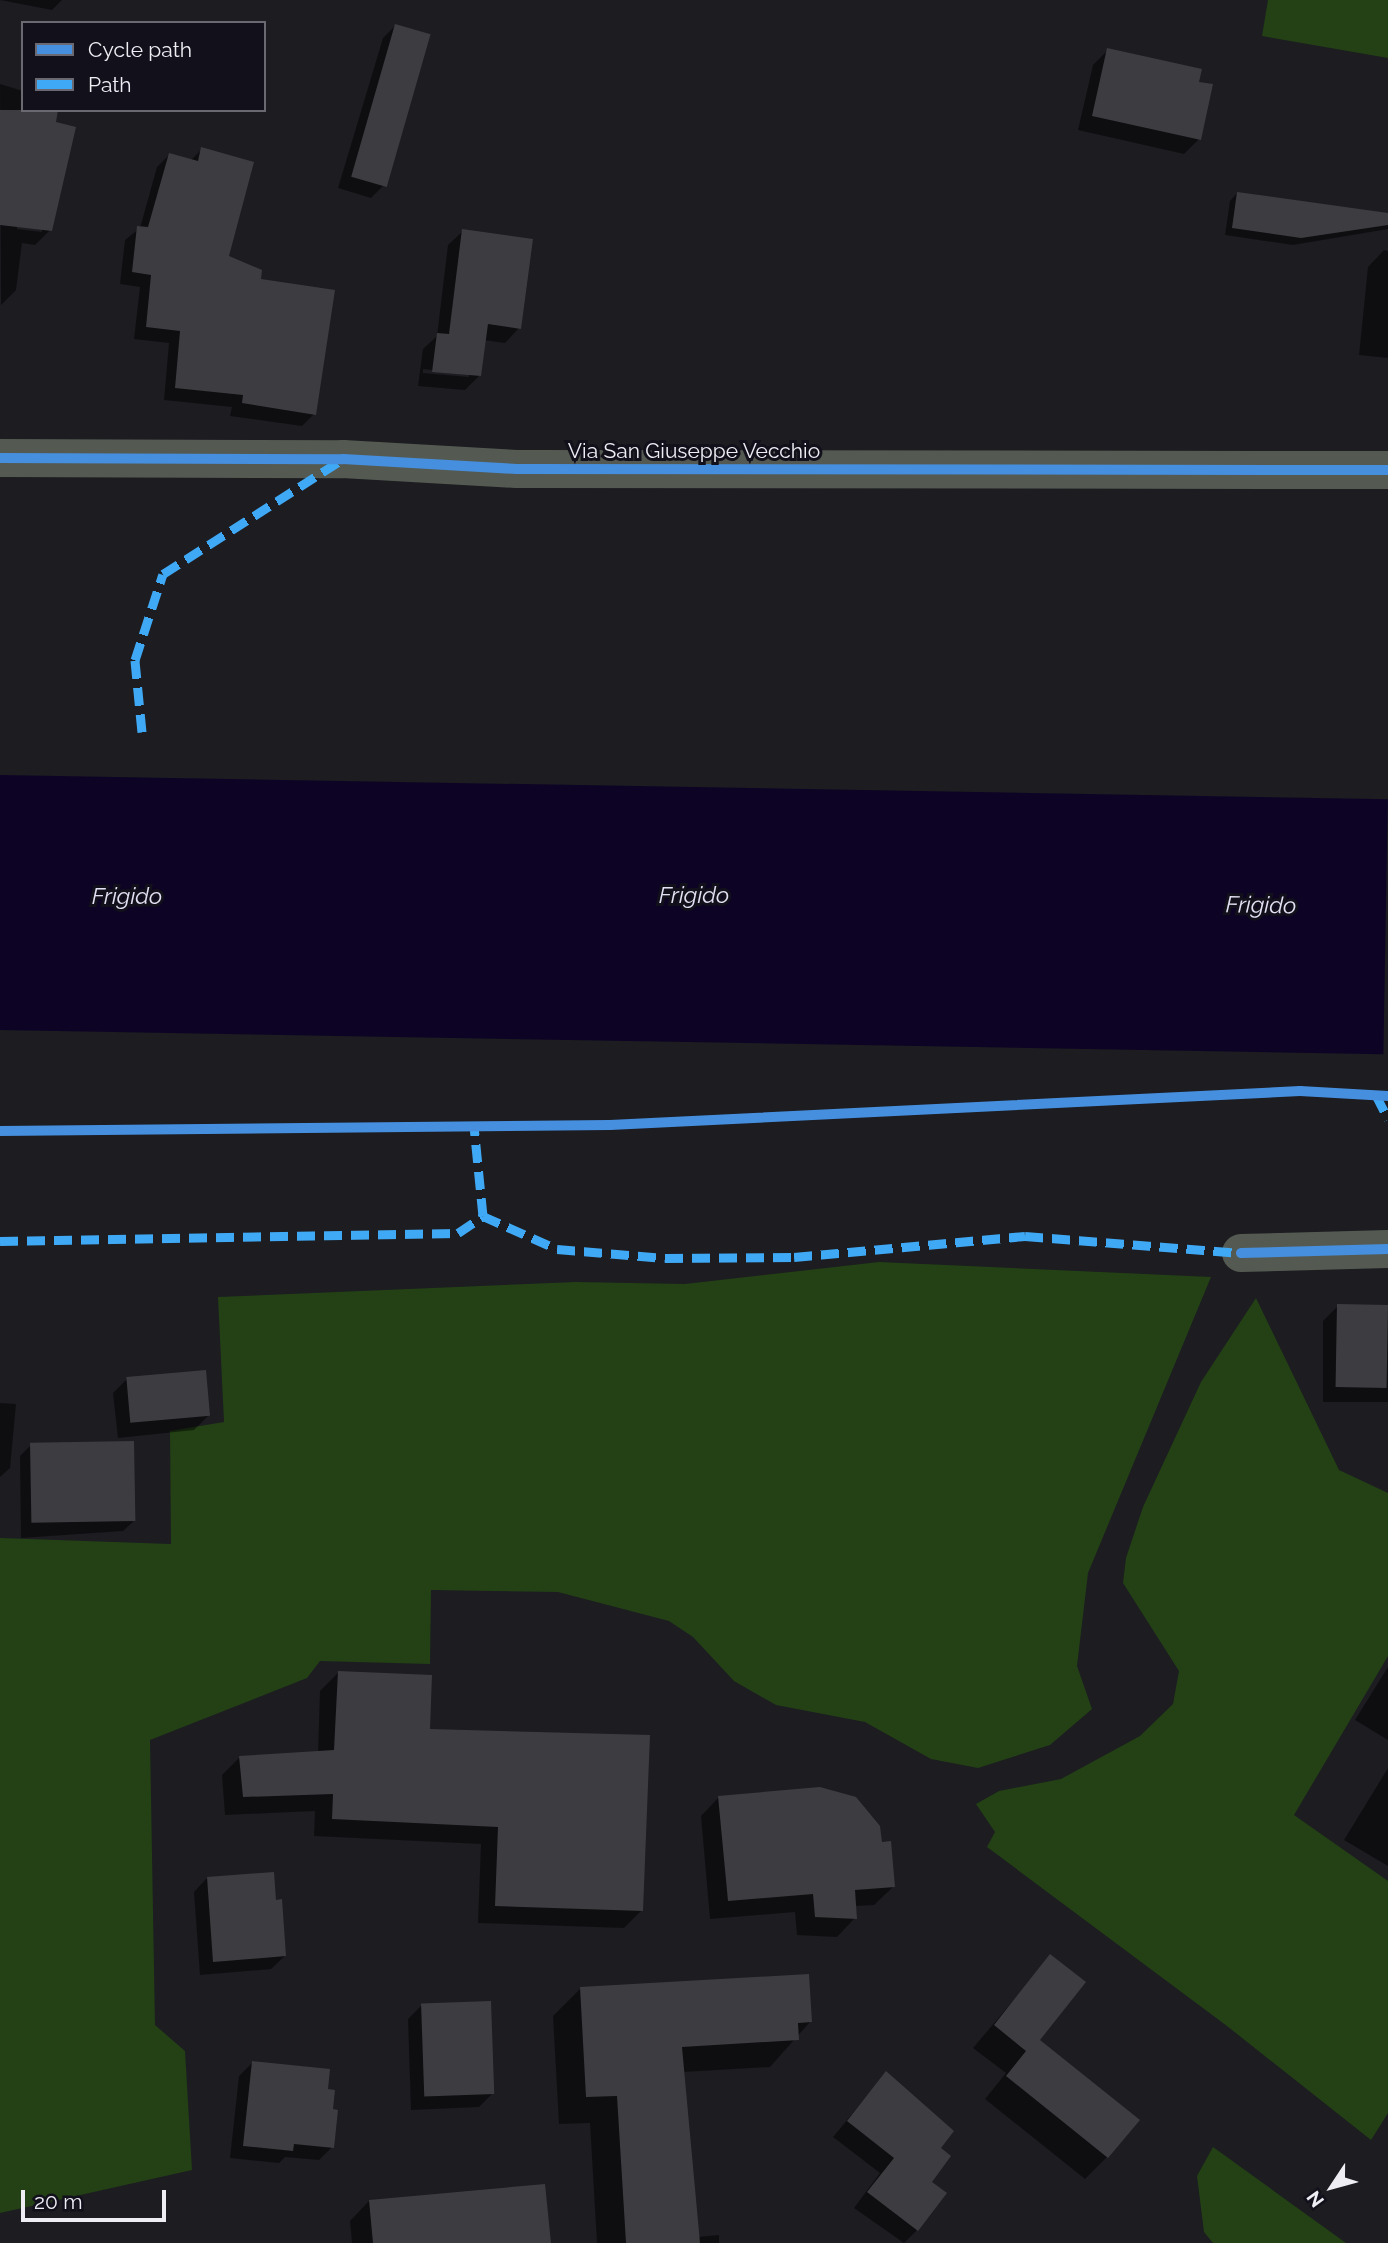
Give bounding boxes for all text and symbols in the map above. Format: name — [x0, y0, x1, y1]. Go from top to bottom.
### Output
legend — [21, 21, 266, 112]
text: Cycle path — [88, 37, 192, 62]
text: Path — [88, 72, 132, 97]
street label: Via San Giuseppe Vecchio — [567, 438, 821, 464]
water label: Frigido — [659, 881, 729, 909]
water label: Frigido — [92, 882, 162, 910]
water label: Frigido — [1226, 891, 1296, 919]
north arrow — [1297, 2152, 1367, 2222]
scale bar — [24, 2176, 170, 2220]
text: N — [1302, 2187, 1328, 2212]
text: 20 m — [34, 2189, 82, 2214]

